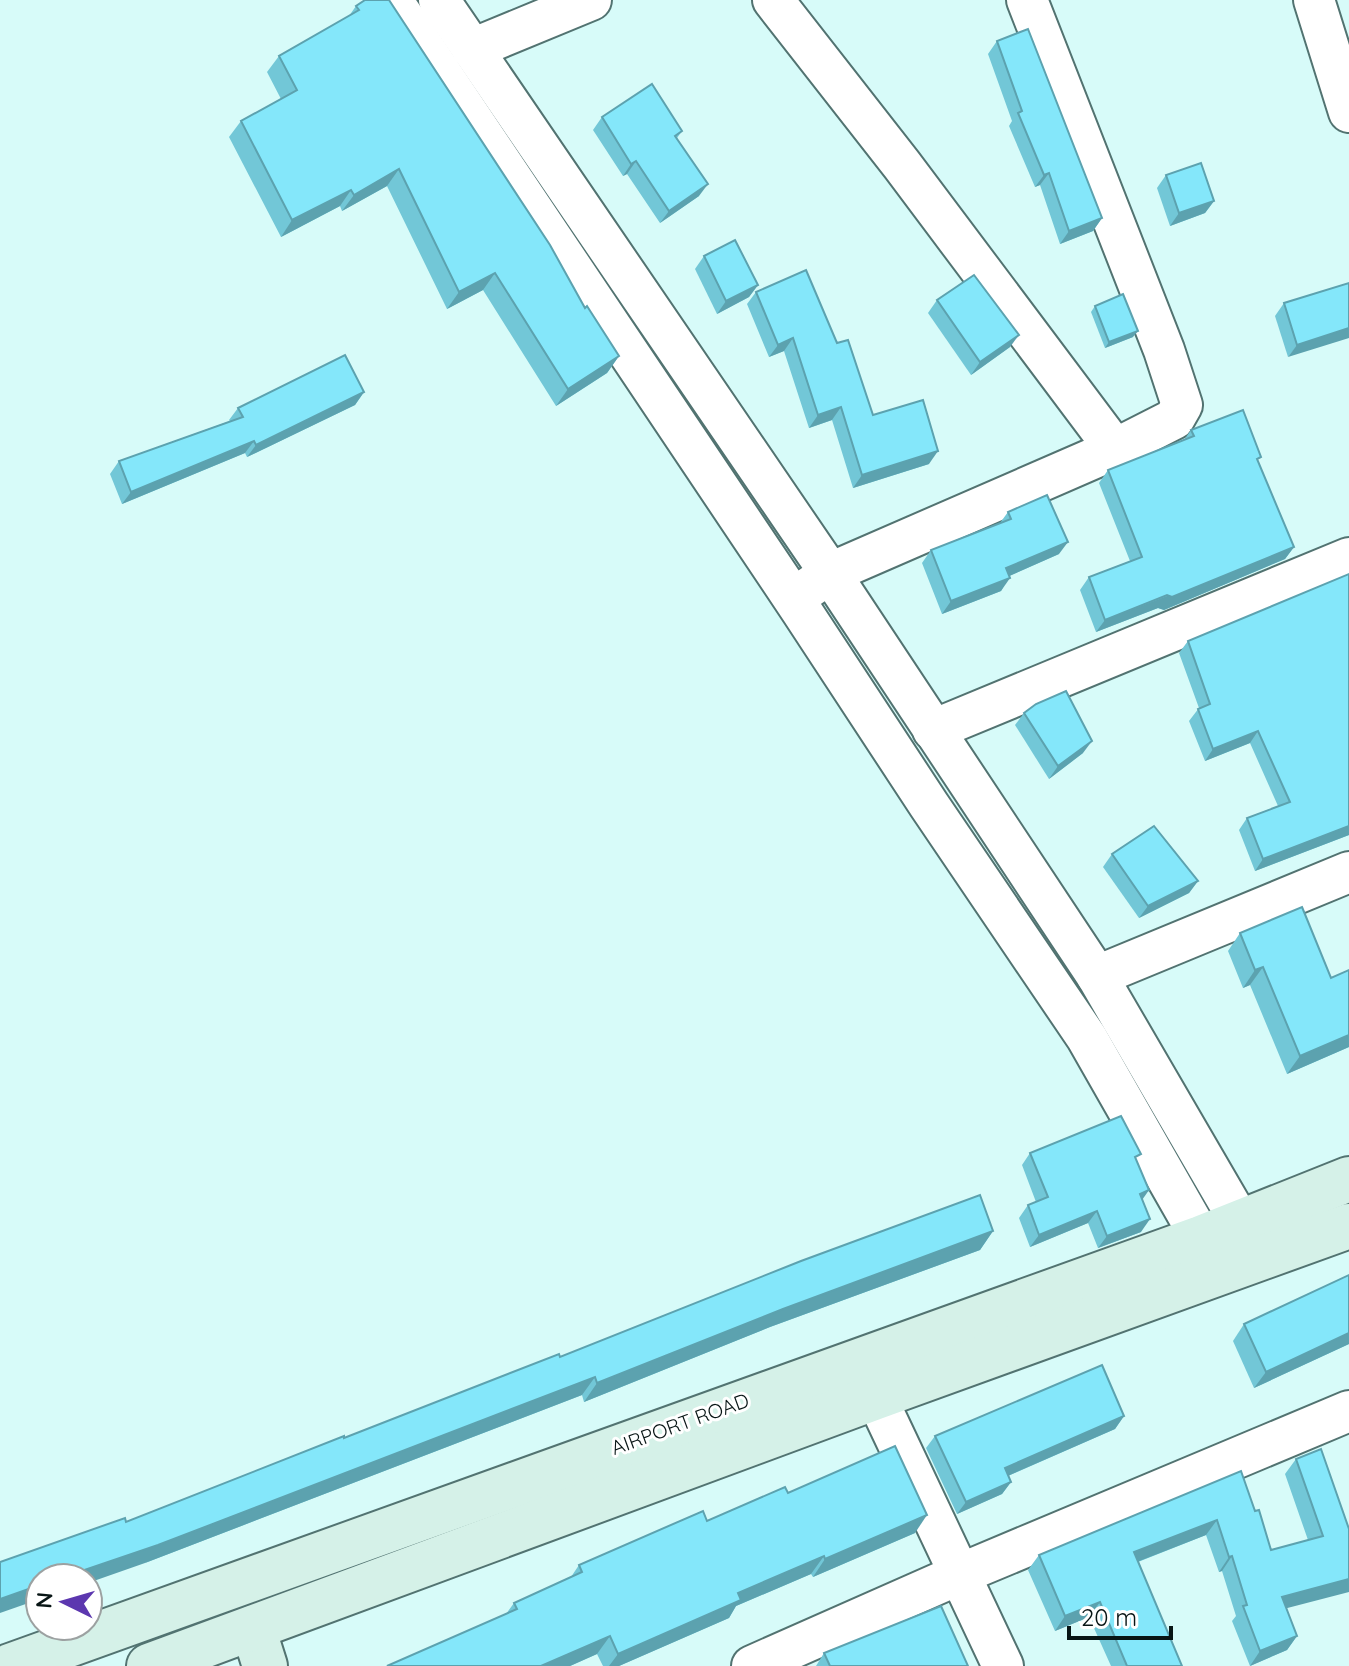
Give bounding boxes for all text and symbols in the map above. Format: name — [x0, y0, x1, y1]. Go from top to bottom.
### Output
street label: AIRPORT ROAD — [607, 1387, 752, 1460]
north arrow — [24, 1562, 104, 1642]
scale bar — [1069, 1590, 1171, 1640]
text: N — [29, 1591, 59, 1610]
text: 20 m — [1081, 1602, 1137, 1632]

